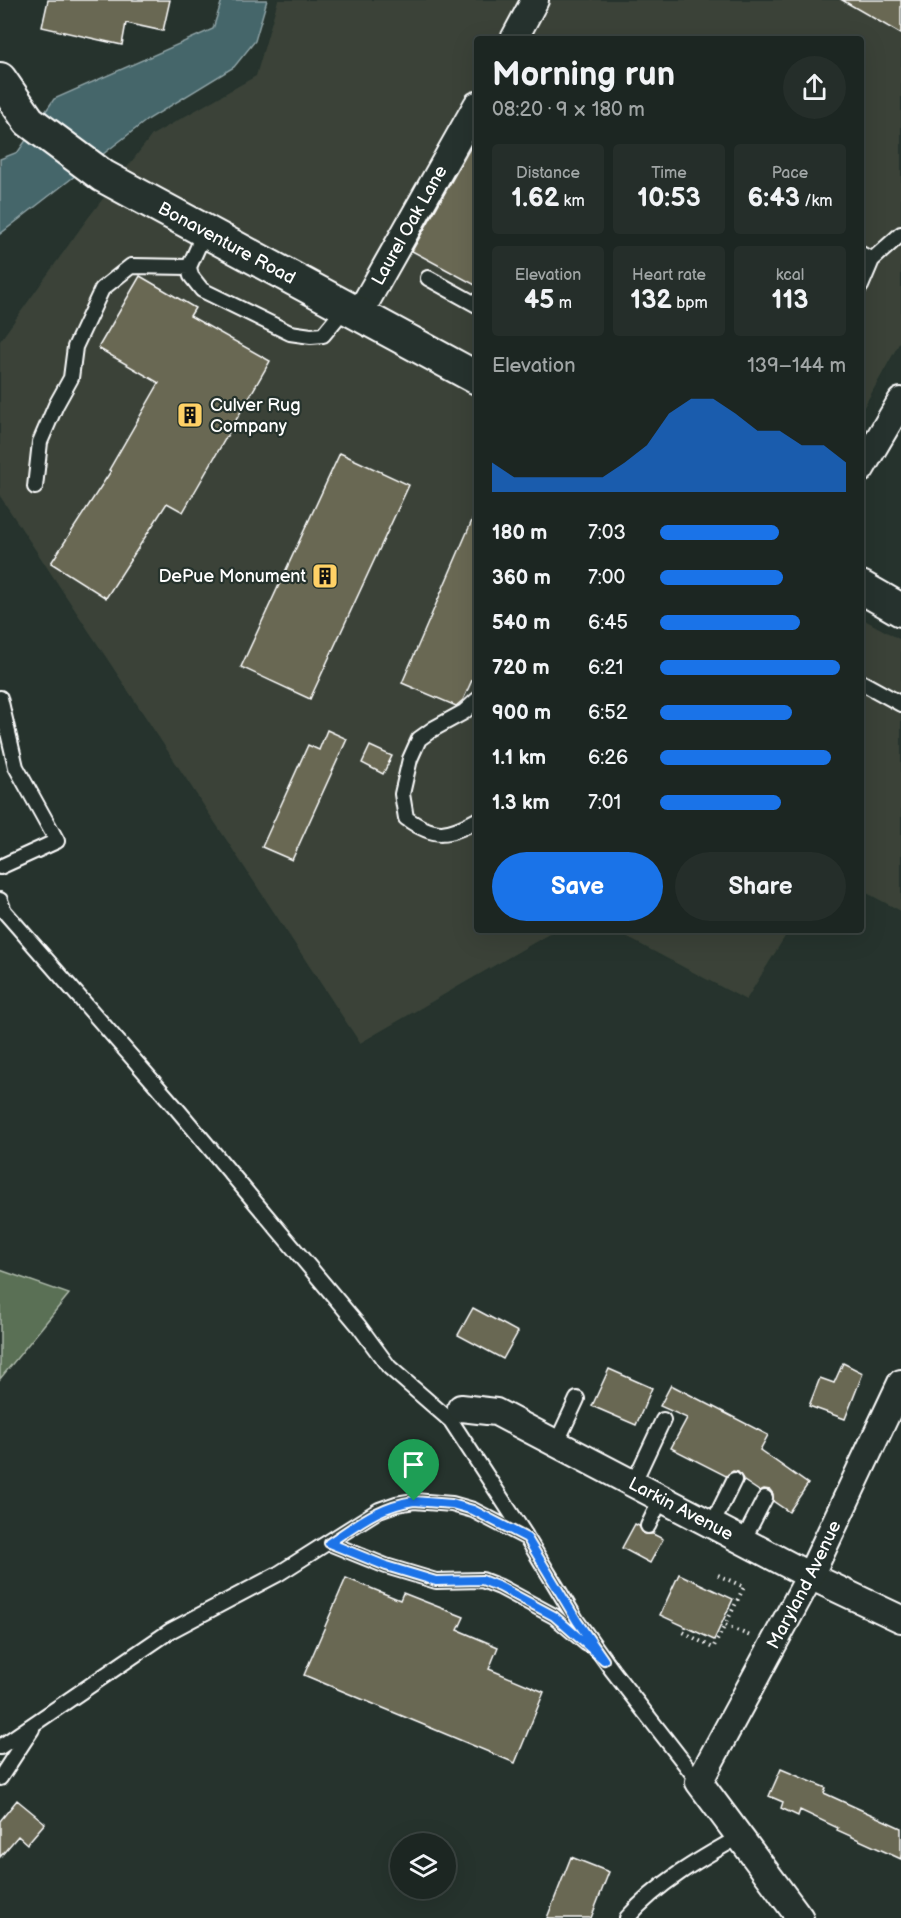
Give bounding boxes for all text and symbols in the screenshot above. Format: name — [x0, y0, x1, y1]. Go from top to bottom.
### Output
text: Morning run — [492, 55, 675, 95]
button: share — [783, 56, 846, 119]
text: 08:20 · 9 × 180 m — [492, 98, 645, 122]
street label: Laurel Oak Lane — [367, 162, 452, 289]
text: Distance — [516, 164, 580, 183]
text: Time — [651, 164, 687, 183]
text: Pace — [772, 164, 808, 183]
text: 1.62 — [511, 183, 559, 214]
text: 10:53 — [637, 183, 701, 214]
text: 6:43 — [747, 183, 800, 214]
text: km — [559, 192, 585, 211]
text: /km — [800, 192, 833, 211]
street label: Bonaventure Road — [154, 198, 299, 289]
text: Elevation — [515, 266, 581, 285]
text: Heart rate — [632, 266, 706, 285]
text: kcal — [776, 266, 804, 285]
text: 45 — [524, 285, 554, 316]
text: 132 — [630, 285, 672, 316]
text: 113 — [771, 285, 809, 316]
text: m — [554, 294, 572, 313]
text: bpm — [672, 294, 708, 313]
text: Elevation — [492, 354, 575, 378]
text: 139–144 m — [747, 354, 846, 378]
place label: Culver Rug Company — [210, 395, 301, 437]
building icon: Culver Rug Company — [175, 400, 205, 430]
text: 180 m — [492, 521, 547, 545]
text: 7:03 — [588, 521, 626, 545]
building icon: DePue Monument — [310, 561, 340, 591]
place label: DePue Monument — [158, 566, 306, 587]
text: 360 m — [492, 566, 551, 590]
text: 7:00 — [588, 566, 625, 590]
text: 540 m — [492, 611, 550, 635]
text: 6:45 — [588, 611, 628, 635]
text: 720 m — [492, 656, 550, 680]
text: 6:21 — [588, 656, 624, 680]
text: 900 m — [492, 701, 551, 725]
text: 6:52 — [588, 701, 628, 725]
text: 1.1 km — [492, 746, 546, 770]
text: 6:26 — [588, 746, 628, 770]
text: 1.3 km — [492, 791, 549, 815]
text: 7:01 — [588, 791, 621, 815]
button: Save — [492, 852, 663, 921]
button: Share — [675, 852, 846, 921]
pin — [388, 1439, 439, 1501]
icon: arrive — [397, 1448, 430, 1481]
street label: Larkin Avenue — [625, 1473, 737, 1545]
street label: Maryland Avenue — [763, 1517, 846, 1653]
map controls — [390, 1833, 456, 1899]
button: layers — [390, 1833, 456, 1899]

